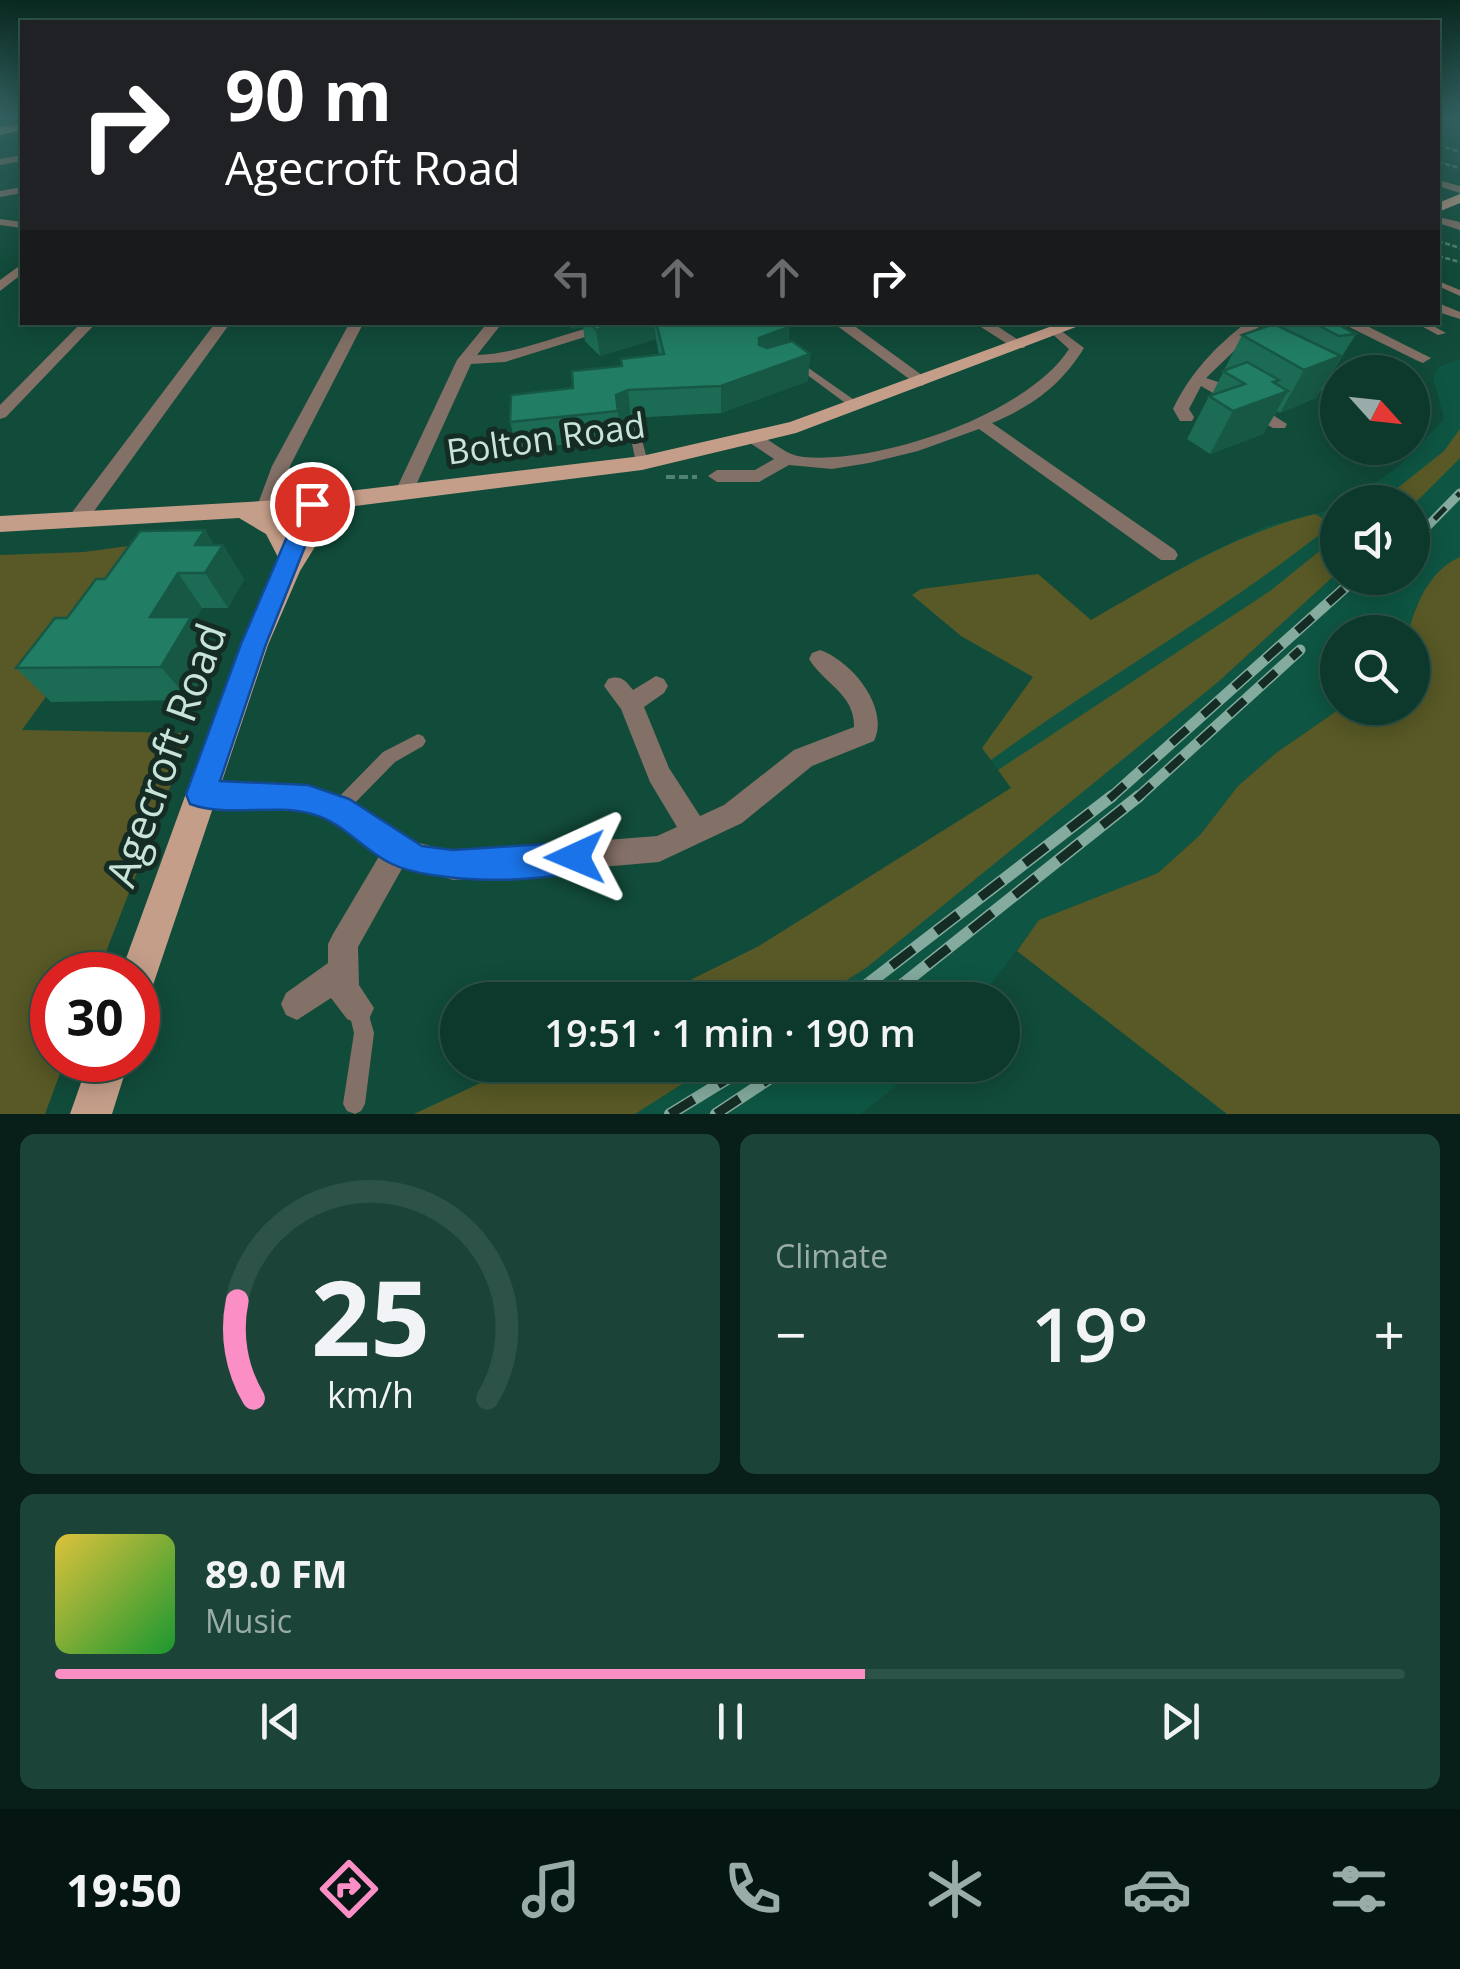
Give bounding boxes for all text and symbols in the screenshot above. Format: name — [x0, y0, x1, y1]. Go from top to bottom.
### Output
text: 90 m — [225, 46, 392, 142]
icon: right — [60, 60, 190, 190]
text: Agecroft Road — [225, 137, 520, 198]
icon: left — [545, 250, 600, 305]
icon: ahead — [650, 250, 705, 305]
icon: ahead — [755, 250, 810, 305]
icon: right — [860, 250, 915, 305]
north arrow — [1320, 355, 1430, 465]
map controls — [1320, 355, 1430, 725]
street label: Bolton Road — [443, 400, 648, 475]
pin — [270, 462, 355, 547]
icon: arrive — [285, 477, 340, 532]
button: sound — [1320, 485, 1430, 595]
street label: Agecroft Road — [91, 615, 239, 894]
button: search — [1320, 615, 1430, 725]
position arrow — [523, 805, 627, 909]
speed limit sign: 30 — [30, 952, 160, 1082]
text: 19:51 · 1 min · 190 m — [544, 1006, 916, 1058]
text: Climate — [775, 1234, 888, 1277]
text: 25 — [311, 1245, 429, 1386]
text: 19° — [1031, 1282, 1149, 1384]
text: − — [775, 1296, 806, 1371]
text: + — [1374, 1296, 1405, 1371]
text: km/h — [327, 1370, 413, 1418]
text: 89.0 FM — [205, 1547, 348, 1599]
text: Music — [205, 1599, 292, 1642]
icon: previous — [253, 1694, 308, 1749]
icon: pause — [703, 1694, 758, 1749]
icon: next — [1153, 1694, 1208, 1749]
icon: directions — [314, 1854, 384, 1924]
icon: music — [516, 1854, 586, 1924]
icon: phone — [718, 1854, 788, 1924]
icon: climate — [920, 1854, 990, 1924]
icon: car — [1122, 1854, 1192, 1924]
icon: filters — [1324, 1854, 1394, 1924]
text: 19:50 — [66, 1859, 182, 1920]

